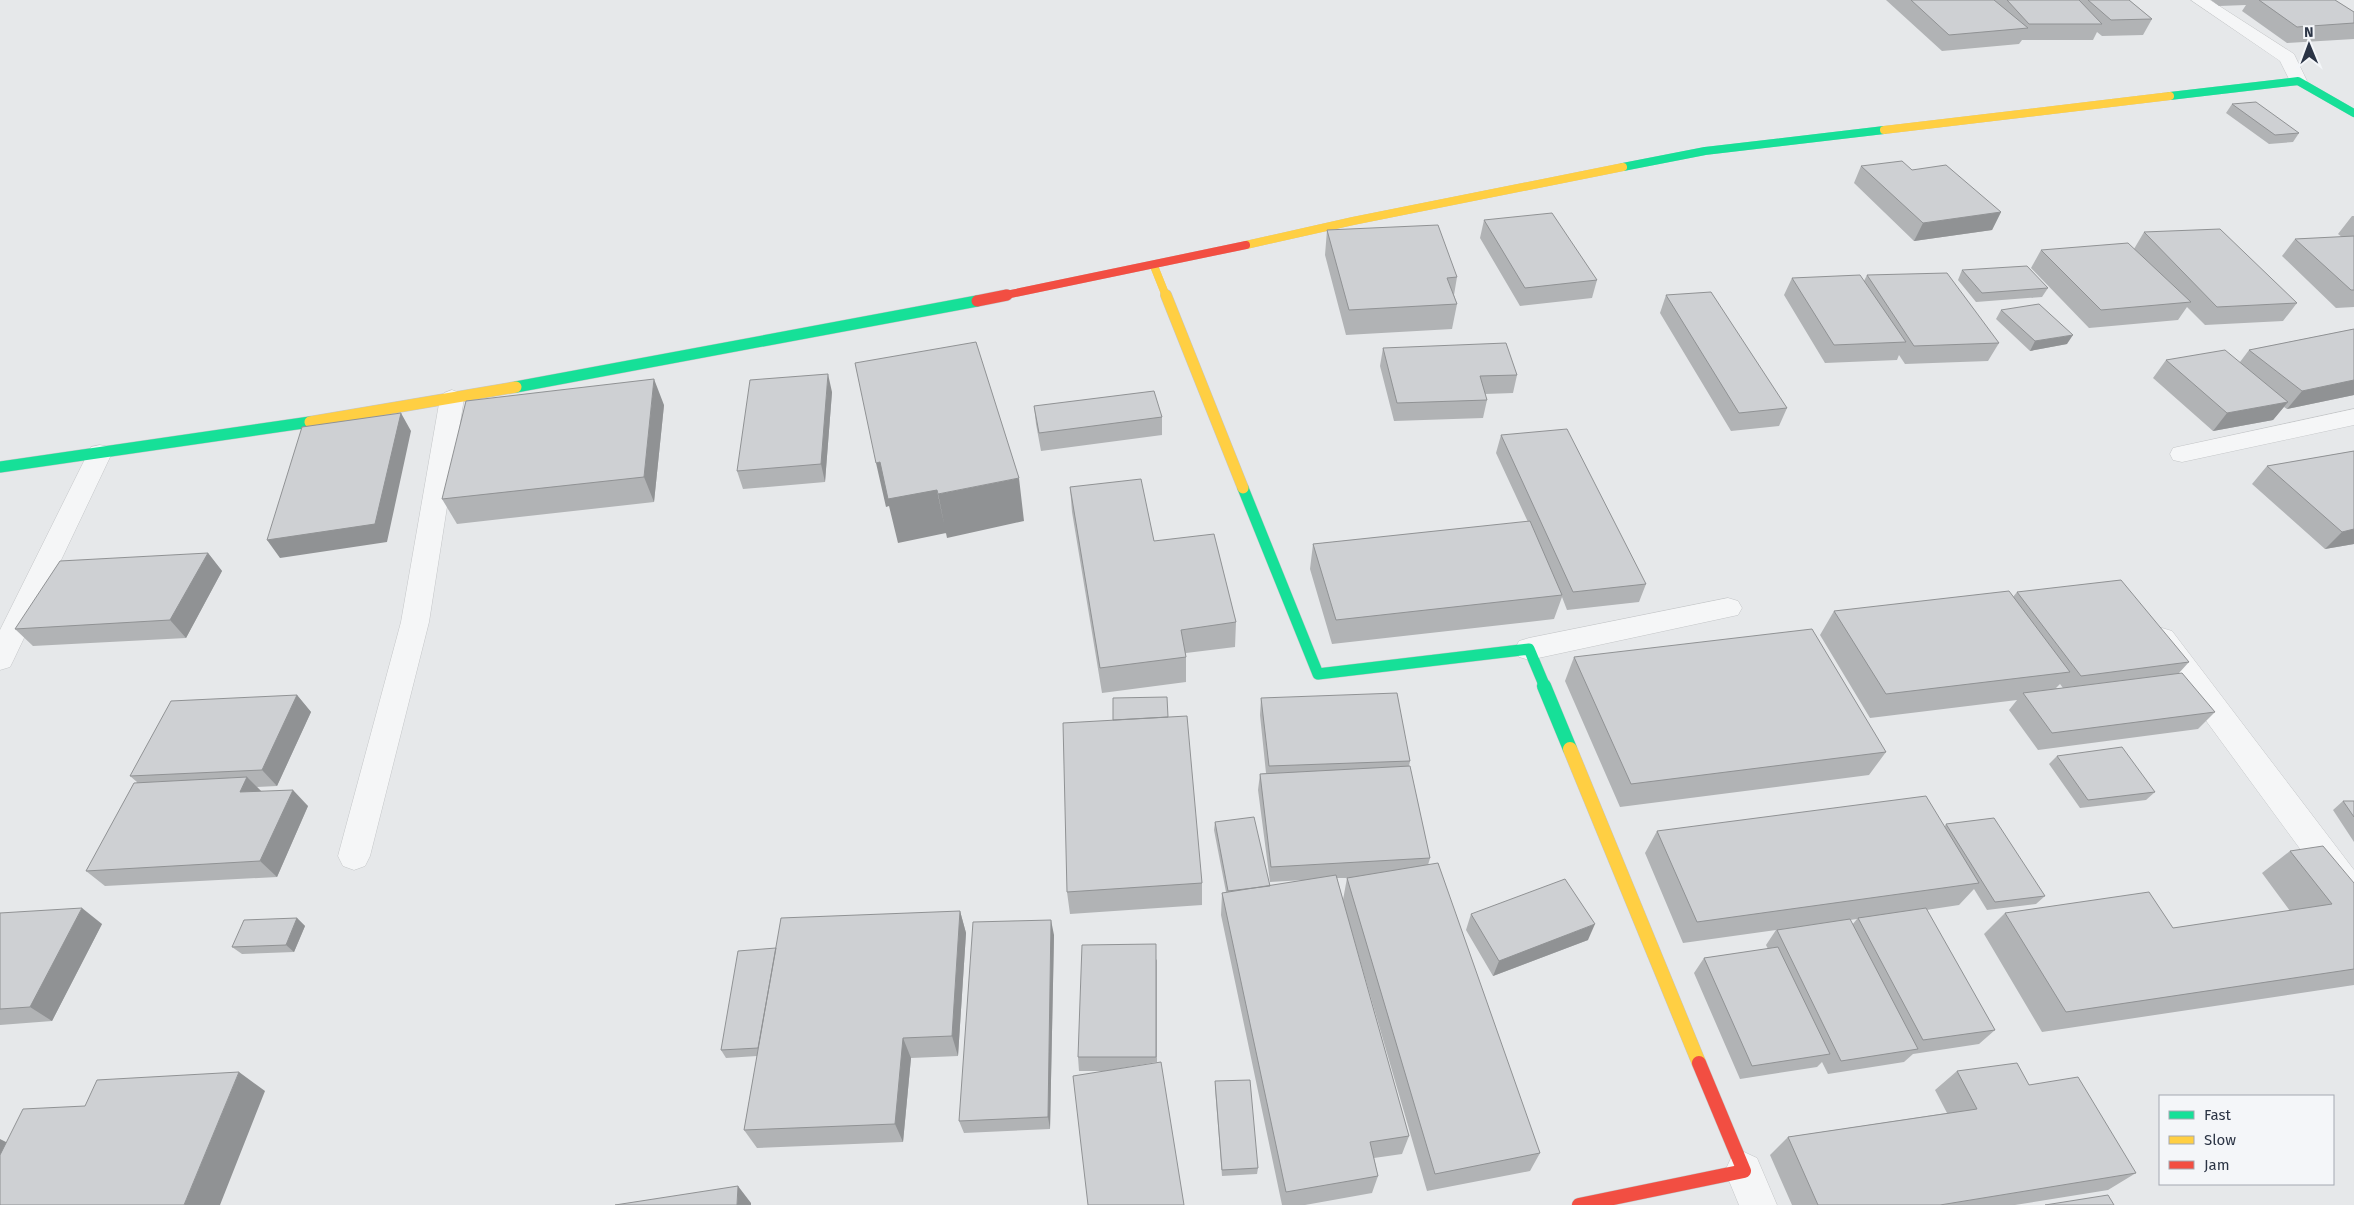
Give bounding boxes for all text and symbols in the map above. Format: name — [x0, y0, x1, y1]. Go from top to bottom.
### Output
north arrow — [2284, 20, 2334, 70]
text: N — [2304, 24, 2314, 41]
legend — [2159, 1095, 2334, 1185]
text: Fast — [2204, 1106, 2231, 1124]
text: Slow — [2204, 1131, 2236, 1149]
text: Jam — [2204, 1156, 2230, 1174]

